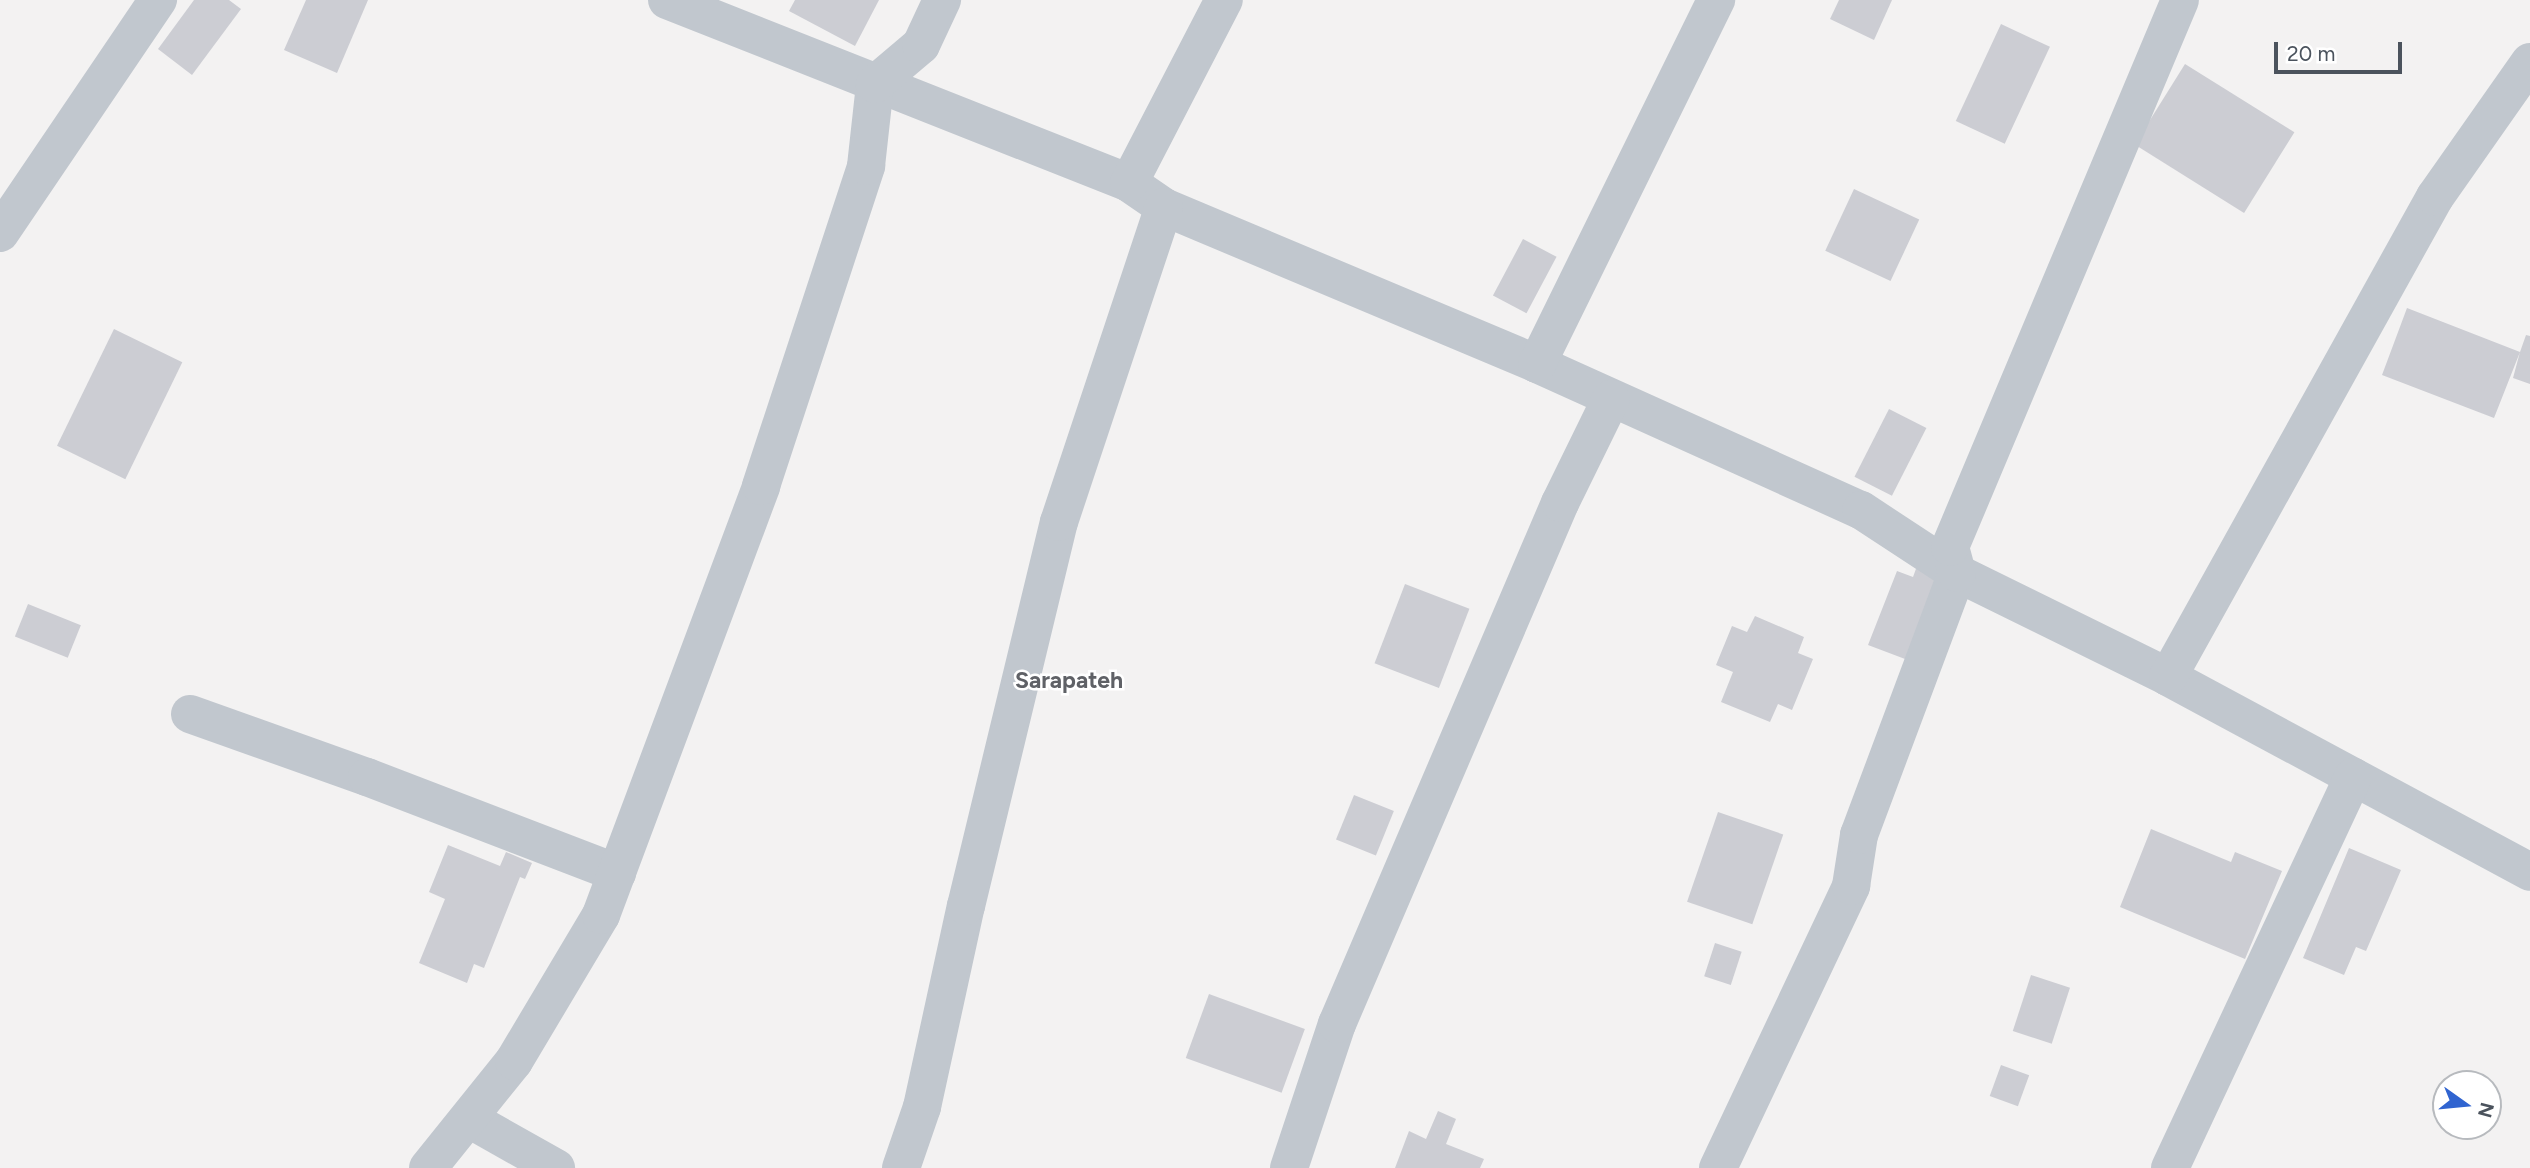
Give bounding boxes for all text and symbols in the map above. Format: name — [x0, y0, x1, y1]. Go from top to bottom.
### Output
scale bar — [2278, 28, 2406, 72]
text: 20 m — [2287, 41, 2335, 66]
district label: Sarapateh — [1015, 666, 1123, 694]
north arrow — [2432, 1070, 2502, 1140]
text: N — [2473, 1100, 2499, 1120]

